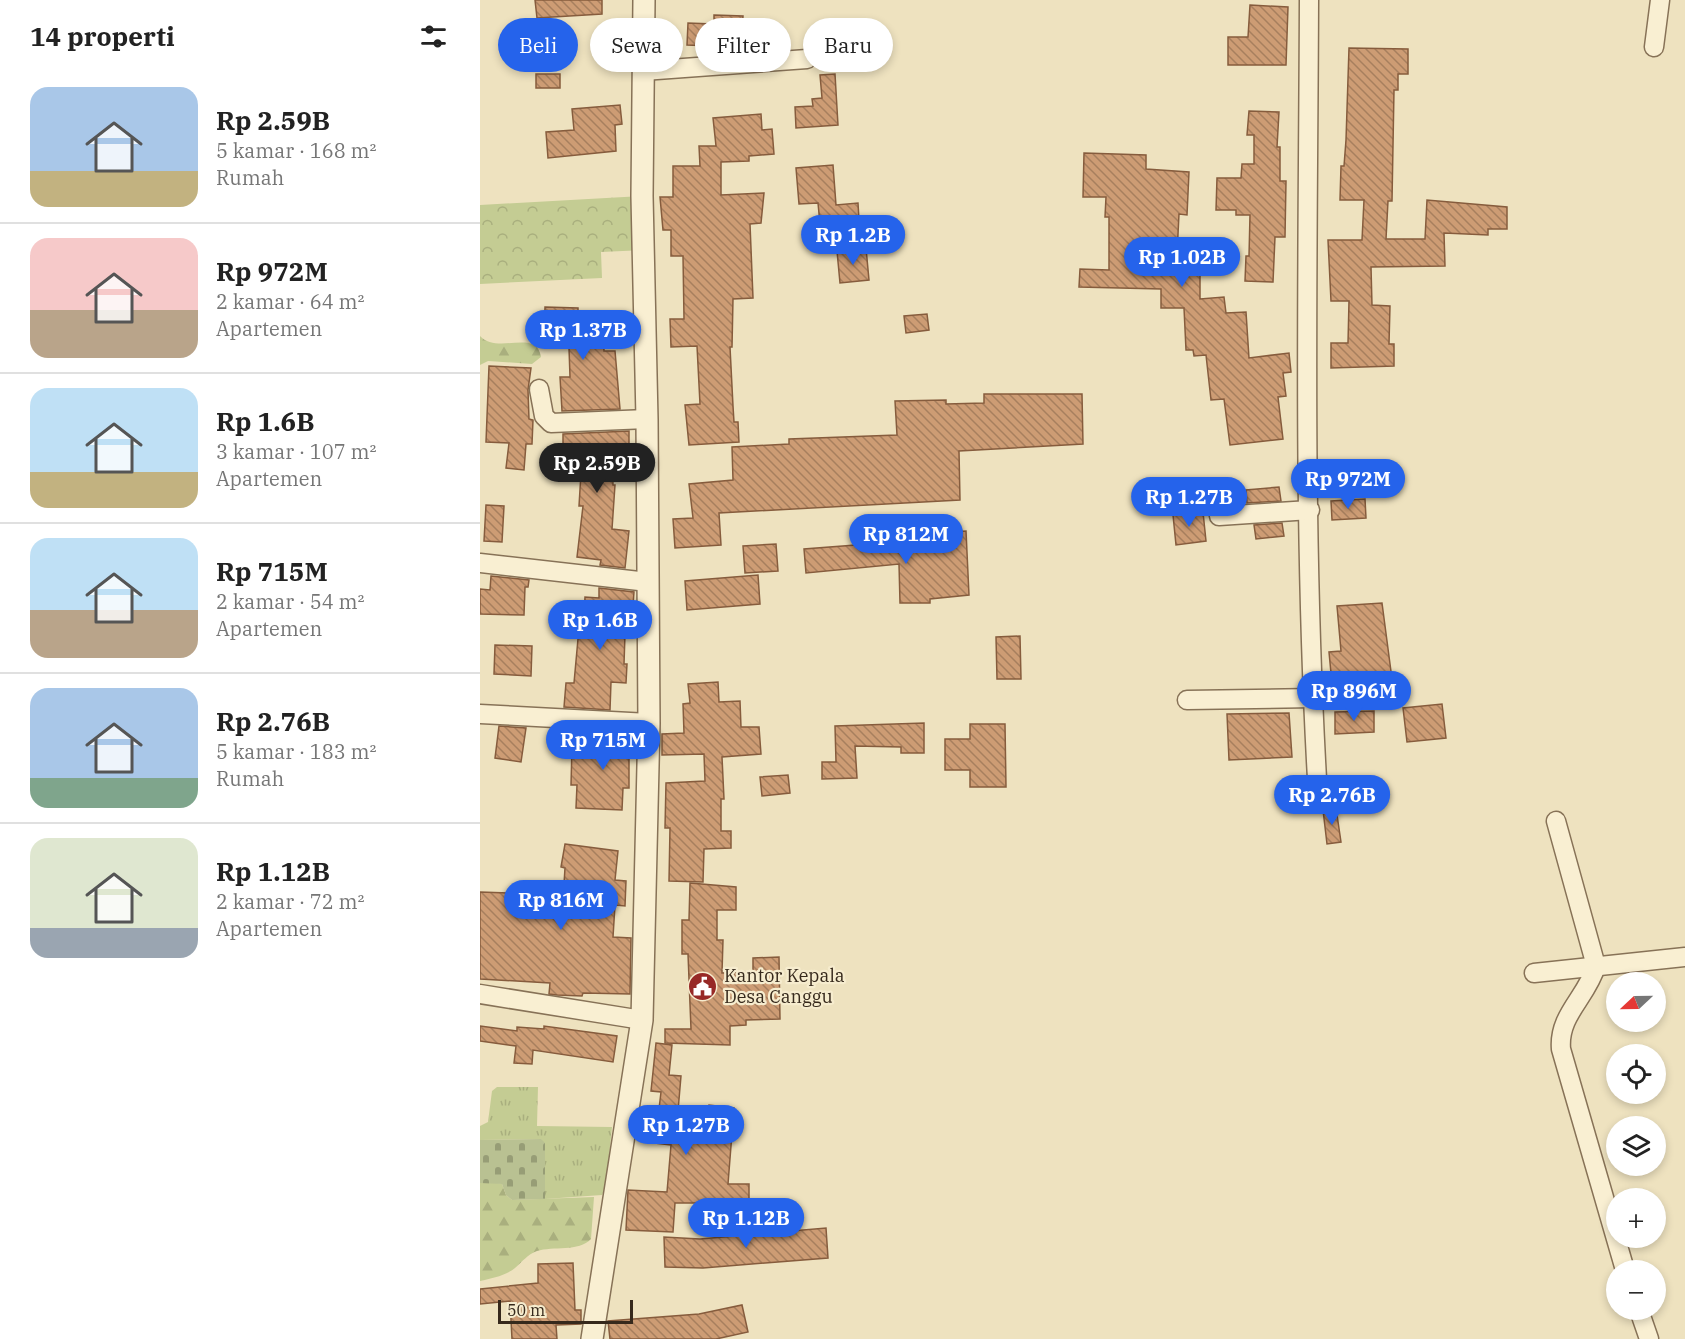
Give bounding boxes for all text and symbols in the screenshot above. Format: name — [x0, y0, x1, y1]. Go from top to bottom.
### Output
chip: Beli — [498, 18, 578, 72]
chip: Sewa — [590, 18, 683, 72]
chip: Filter — [695, 18, 791, 72]
chip: Baru — [803, 18, 893, 72]
text: 14 properti — [30, 19, 175, 53]
icon: filters — [417, 20, 450, 53]
text: Rp 2.59B — [216, 103, 330, 137]
icon: home — [78, 111, 150, 183]
text: 5 kamar · 168 m² — [216, 137, 376, 164]
text: Rumah — [216, 164, 284, 191]
pin: Rp 1.2B — [798, 215, 908, 266]
text: Rp 1.2B — [815, 221, 891, 248]
pin: Rp 1.02B — [1120, 237, 1244, 288]
text: Rp 1.02B — [1138, 243, 1226, 270]
text: Rp 972M — [216, 254, 328, 288]
icon: home — [78, 262, 150, 334]
text: 2 kamar · 64 m² — [216, 288, 364, 315]
pin: Rp 1.37B — [521, 310, 645, 361]
text: Apartemen — [216, 315, 322, 342]
text: Rp 1.37B — [539, 316, 627, 343]
text: Rp 1.6B — [216, 404, 314, 438]
icon: home — [78, 412, 150, 484]
text: 3 kamar · 107 m² — [216, 438, 376, 465]
pin: Rp 2.59B — [535, 443, 659, 494]
text: Rp 2.59B — [553, 449, 641, 476]
pin: Rp 972M — [1293, 459, 1403, 510]
text: Apartemen — [216, 465, 322, 492]
text: Rp 972M — [1305, 465, 1391, 492]
pin: Rp 1.27B — [1127, 477, 1251, 528]
text: Rp 1.27B — [1145, 483, 1233, 510]
pin: Rp 812M — [851, 514, 961, 565]
text: Rp 812M — [863, 520, 949, 547]
text: Rp 715M — [216, 554, 328, 588]
icon: home — [78, 562, 150, 634]
text: 2 kamar · 54 m² — [216, 588, 364, 615]
pin: Rp 1.6B — [545, 600, 655, 651]
text: Rp 1.6B — [562, 606, 638, 633]
text: Apartemen — [216, 615, 322, 642]
pin: Rp 896M — [1299, 671, 1409, 722]
text: Rp 896M — [1311, 677, 1397, 704]
text: Rp 2.76B — [216, 704, 330, 738]
icon: home — [78, 712, 150, 784]
pin: Rp 715M — [548, 720, 658, 771]
text: Rp 715M — [560, 726, 646, 753]
text: 5 kamar · 183 m² — [216, 738, 376, 765]
text: Rumah — [216, 765, 284, 792]
pin: Rp 2.76B — [1270, 775, 1394, 826]
text: Rp 2.76B — [1288, 781, 1376, 808]
text: Rp 1.12B — [216, 854, 330, 888]
icon: home — [78, 862, 150, 934]
pin: Rp 816M — [506, 880, 616, 931]
text: Rp 816M — [518, 886, 604, 913]
text: 2 kamar · 72 m² — [216, 888, 364, 915]
text: Apartemen — [216, 915, 322, 942]
place label: Kantor Kepala Desa Canggu — [724, 964, 845, 1008]
public building icon: Kantor Kepala Desa Canggu — [687, 970, 719, 1002]
north arrow — [1606, 972, 1666, 1032]
map controls — [1606, 972, 1666, 1320]
button: locate — [1606, 1044, 1666, 1104]
pin: Rp 1.27B — [624, 1105, 748, 1156]
text: Rp 1.27B — [642, 1111, 730, 1138]
button: layers — [1606, 1116, 1666, 1176]
button: + — [1606, 1188, 1666, 1248]
pin: Rp 1.12B — [684, 1198, 808, 1249]
text: Rp 1.12B — [702, 1204, 790, 1231]
button: − — [1606, 1260, 1666, 1320]
scale bar — [498, 1297, 633, 1324]
text: 50 m — [507, 1300, 545, 1320]

